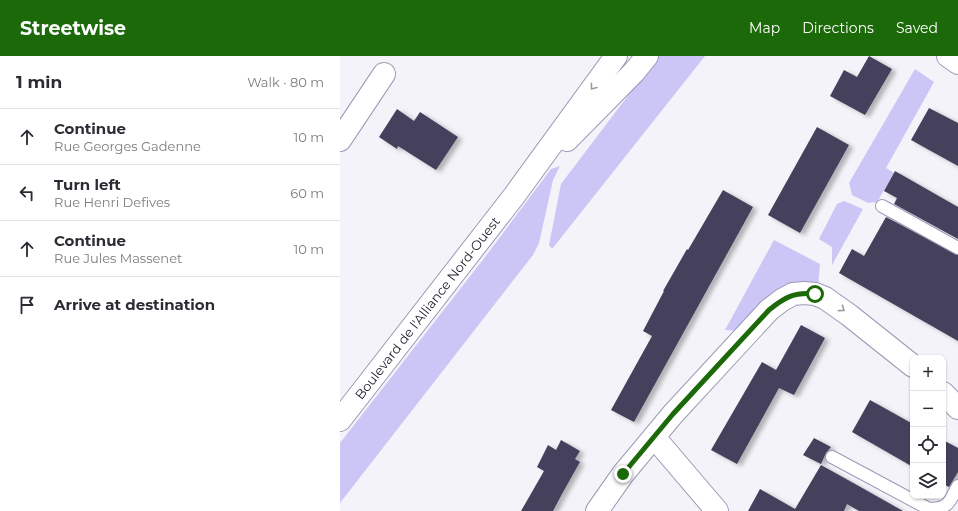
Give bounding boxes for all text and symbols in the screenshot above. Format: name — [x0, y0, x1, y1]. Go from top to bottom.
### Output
text: Streetwise — [20, 17, 126, 40]
text: Map — [749, 19, 780, 37]
text: Directions — [802, 19, 874, 37]
text: Saved — [896, 19, 938, 37]
text: 1 min — [16, 72, 62, 92]
text: Walk · 80 m — [247, 74, 324, 90]
one-way arrow — [590, 83, 598, 90]
text: Continue — [54, 119, 126, 138]
icon: ahead — [16, 126, 38, 148]
text: 10 m — [294, 129, 324, 145]
text: Rue Georges Gadenne — [54, 138, 201, 154]
text: Turn left — [54, 175, 121, 194]
icon: left — [16, 182, 38, 204]
text: 60 m — [290, 185, 324, 201]
text: Rue Henri Defives — [54, 194, 170, 210]
street label: Boulevard de l'Alliance Nord-Ouest — [351, 213, 503, 402]
text: Continue — [54, 231, 126, 250]
icon: ahead — [16, 238, 38, 260]
text: 10 m — [294, 241, 324, 257]
text: Rue Jules Massenet — [54, 250, 182, 266]
route start — [806, 285, 824, 303]
icon: arrive — [16, 294, 38, 316]
text: Arrive at destination — [54, 295, 215, 314]
one-way arrow — [837, 304, 844, 311]
map controls — [910, 355, 946, 499]
button: + — [910, 355, 946, 391]
button: − — [910, 391, 946, 427]
button: locate — [910, 427, 946, 463]
button: layers — [910, 463, 946, 499]
route end — [614, 465, 632, 483]

